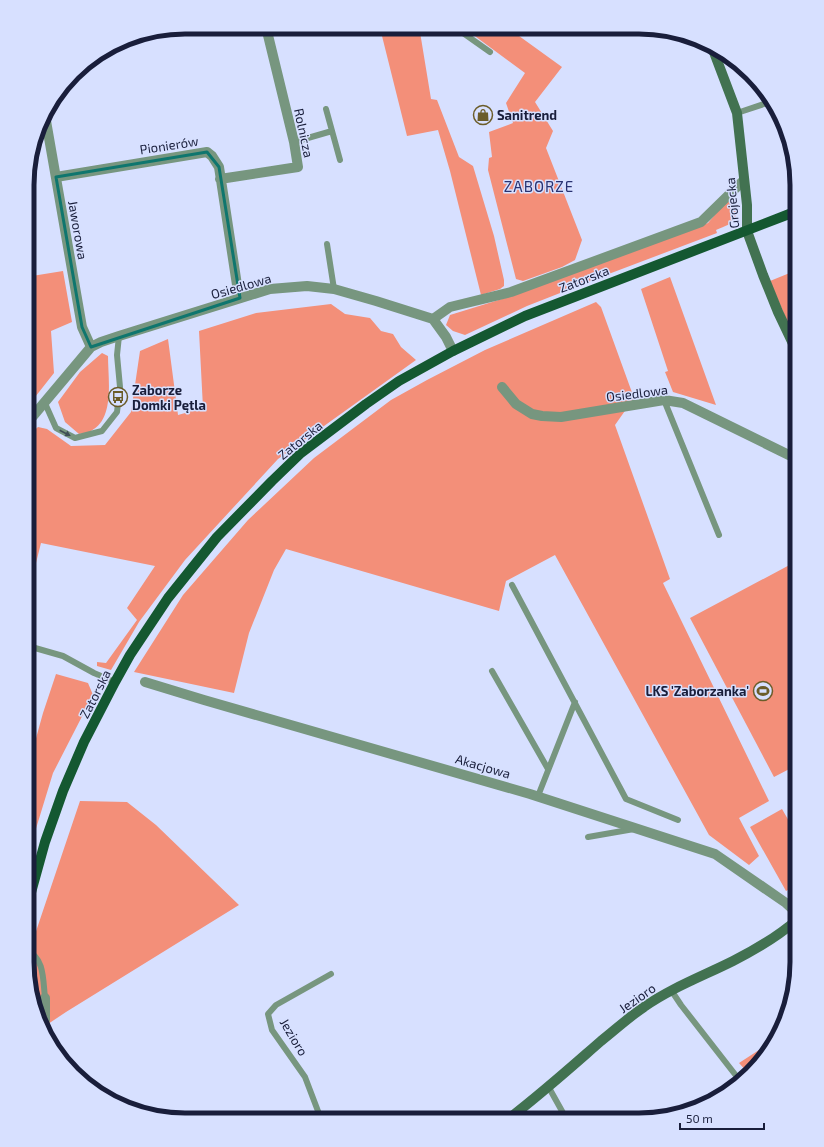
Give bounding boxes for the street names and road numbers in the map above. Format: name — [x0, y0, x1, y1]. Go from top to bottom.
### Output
street label: Rolnicza — [291, 107, 317, 159]
street label: Pionierów — [139, 132, 200, 158]
street label: Grojecka — [722, 177, 742, 229]
street label: Jaworowa — [65, 199, 91, 261]
street label: Zatorska — [557, 262, 611, 296]
street label: Osiedlowa — [209, 270, 273, 302]
street label: Osiedlowa — [605, 381, 669, 405]
street label: Zatorska — [275, 417, 325, 463]
street label: Zatorska — [76, 667, 114, 721]
street label: Akacjowa — [454, 751, 512, 781]
street label: Jezioro — [616, 980, 658, 1016]
street label: Jezioro — [277, 1015, 311, 1059]

